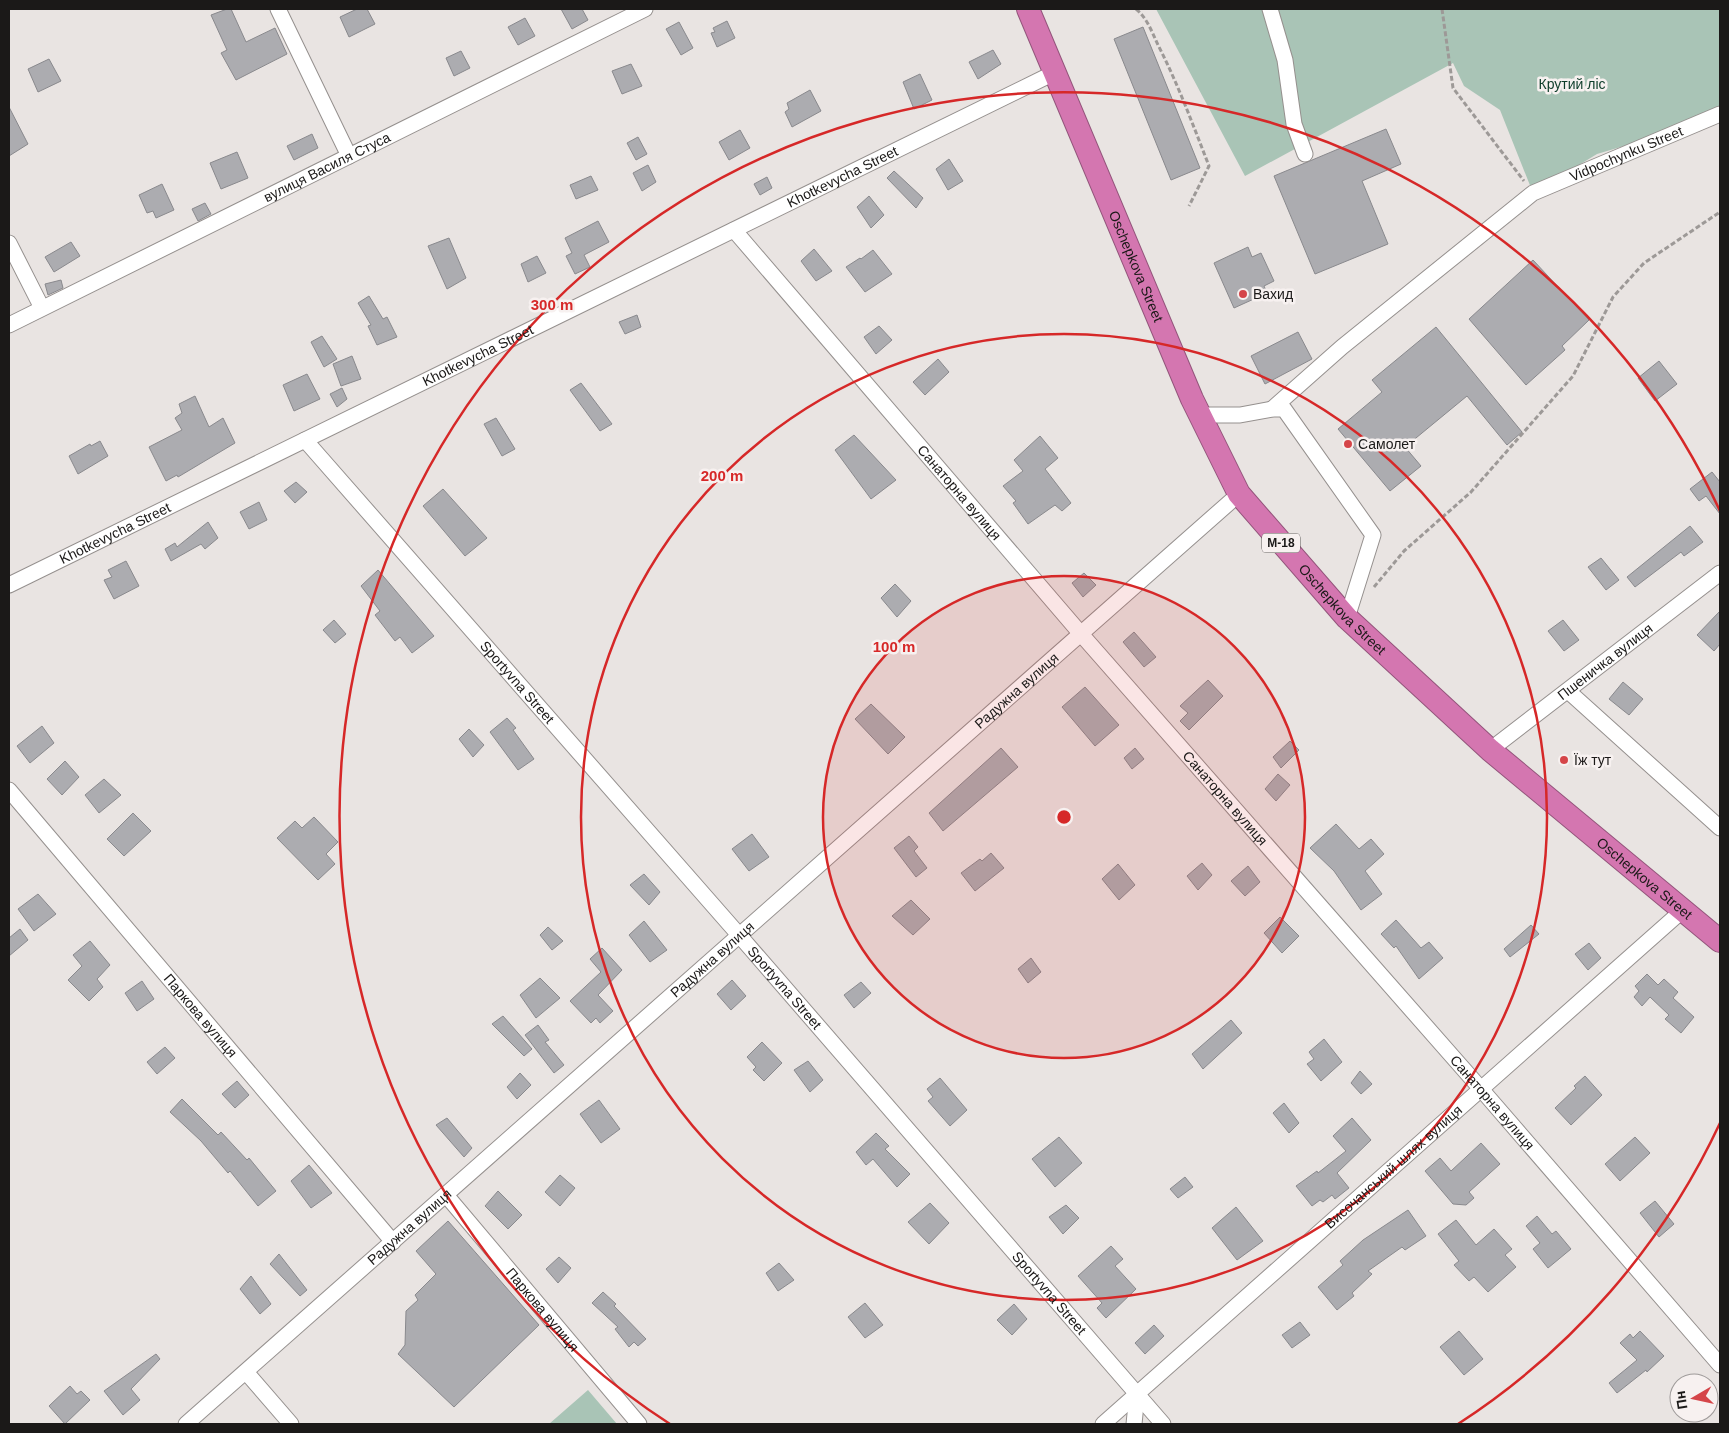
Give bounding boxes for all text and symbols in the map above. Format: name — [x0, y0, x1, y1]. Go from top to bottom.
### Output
park label: Крутий ліс — [1538, 76, 1606, 92]
street label: Vidpochynku Street — [1567, 123, 1685, 185]
street label: вулиця Василя Стуса — [261, 129, 393, 205]
street label: Khotkevycha Street — [784, 143, 901, 211]
street label: Oschepkova Street — [1106, 208, 1167, 324]
place label: Вахид — [1253, 286, 1293, 302]
marker: Вахид — [1237, 288, 1249, 300]
text: 300 m — [531, 296, 573, 313]
street label: Khotkevycha Street — [420, 321, 536, 389]
place label: Самолет — [1358, 436, 1416, 452]
marker: Самолет — [1342, 438, 1354, 450]
street label: Санаторна вулиця — [914, 442, 1005, 543]
text: 200 m — [701, 467, 743, 484]
street label: Khotkevycha Street — [57, 499, 173, 567]
road number: М-18 — [1262, 534, 1300, 552]
street label: Oschepkova Street — [1296, 561, 1389, 658]
street label: Пшеничка вулиця — [1554, 620, 1656, 703]
street label: Sportyvna Street — [477, 638, 558, 727]
text: 100 m — [873, 638, 915, 655]
street label: Радужна вулиця — [971, 649, 1062, 732]
street label: Санаторна вулиця — [1180, 748, 1271, 848]
place label: Їж тут — [1574, 752, 1612, 768]
marker: Їж тут — [1558, 754, 1570, 766]
centre of rings — [1055, 808, 1073, 826]
street label: Oschepkova Street — [1594, 834, 1696, 923]
street label: Радужна вулиця — [667, 918, 757, 1000]
street label: Sportyvna Street — [744, 943, 825, 1032]
street label: Паркова вулиця — [161, 971, 240, 1060]
street label: Санаторна вулиця — [1447, 1052, 1538, 1153]
street label: Височанський шлях вулиця — [1321, 1102, 1465, 1232]
street label: Радужна вулиця — [364, 1186, 454, 1268]
street label: Sportyvna Street — [1009, 1248, 1090, 1338]
street label: Паркова вулиця — [503, 1265, 582, 1355]
north arrow — [1669, 1373, 1719, 1423]
text: Пн — [1672, 1390, 1691, 1410]

